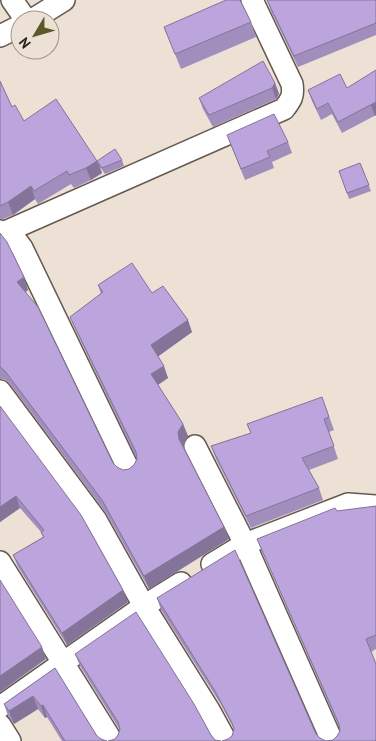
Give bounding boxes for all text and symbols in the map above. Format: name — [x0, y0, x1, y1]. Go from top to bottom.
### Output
north arrow — [10, 10, 60, 60]
text: N — [15, 34, 35, 52]

